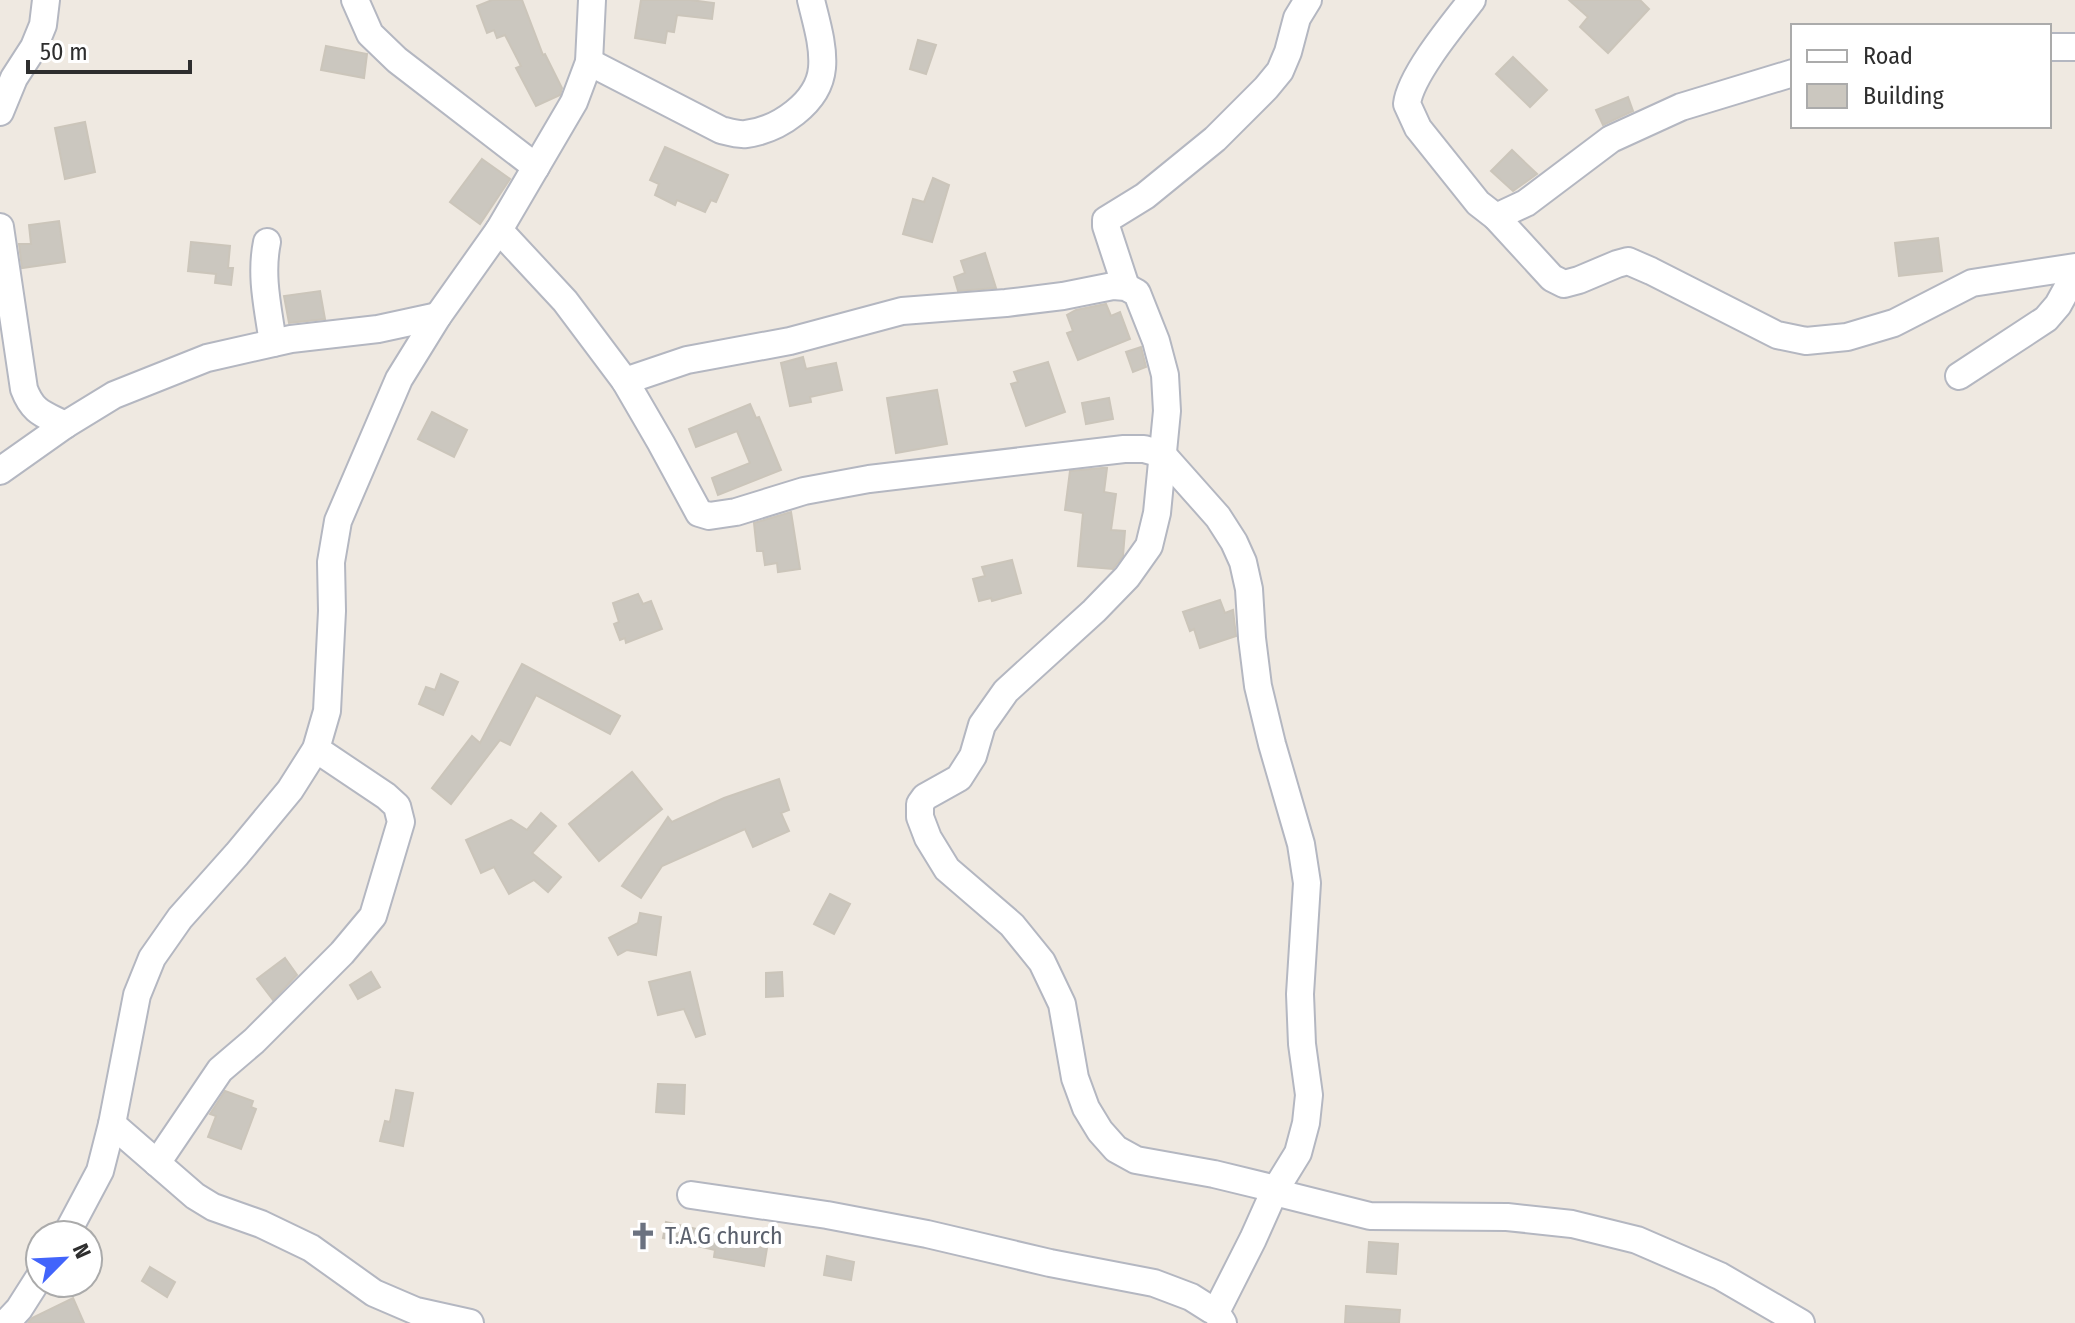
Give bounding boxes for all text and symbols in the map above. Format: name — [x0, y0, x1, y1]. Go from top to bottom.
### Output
scale bar — [28, 24, 190, 74]
legend — [1791, 24, 2051, 128]
text: 50 m — [40, 38, 88, 66]
text: Road — [1863, 42, 1913, 70]
text: Building — [1863, 82, 1945, 110]
north arrow — [24, 1219, 104, 1299]
church icon: T.A.G church — [628, 1221, 658, 1251]
place label: T.A.G church — [665, 1222, 783, 1250]
text: N — [67, 1240, 97, 1263]

